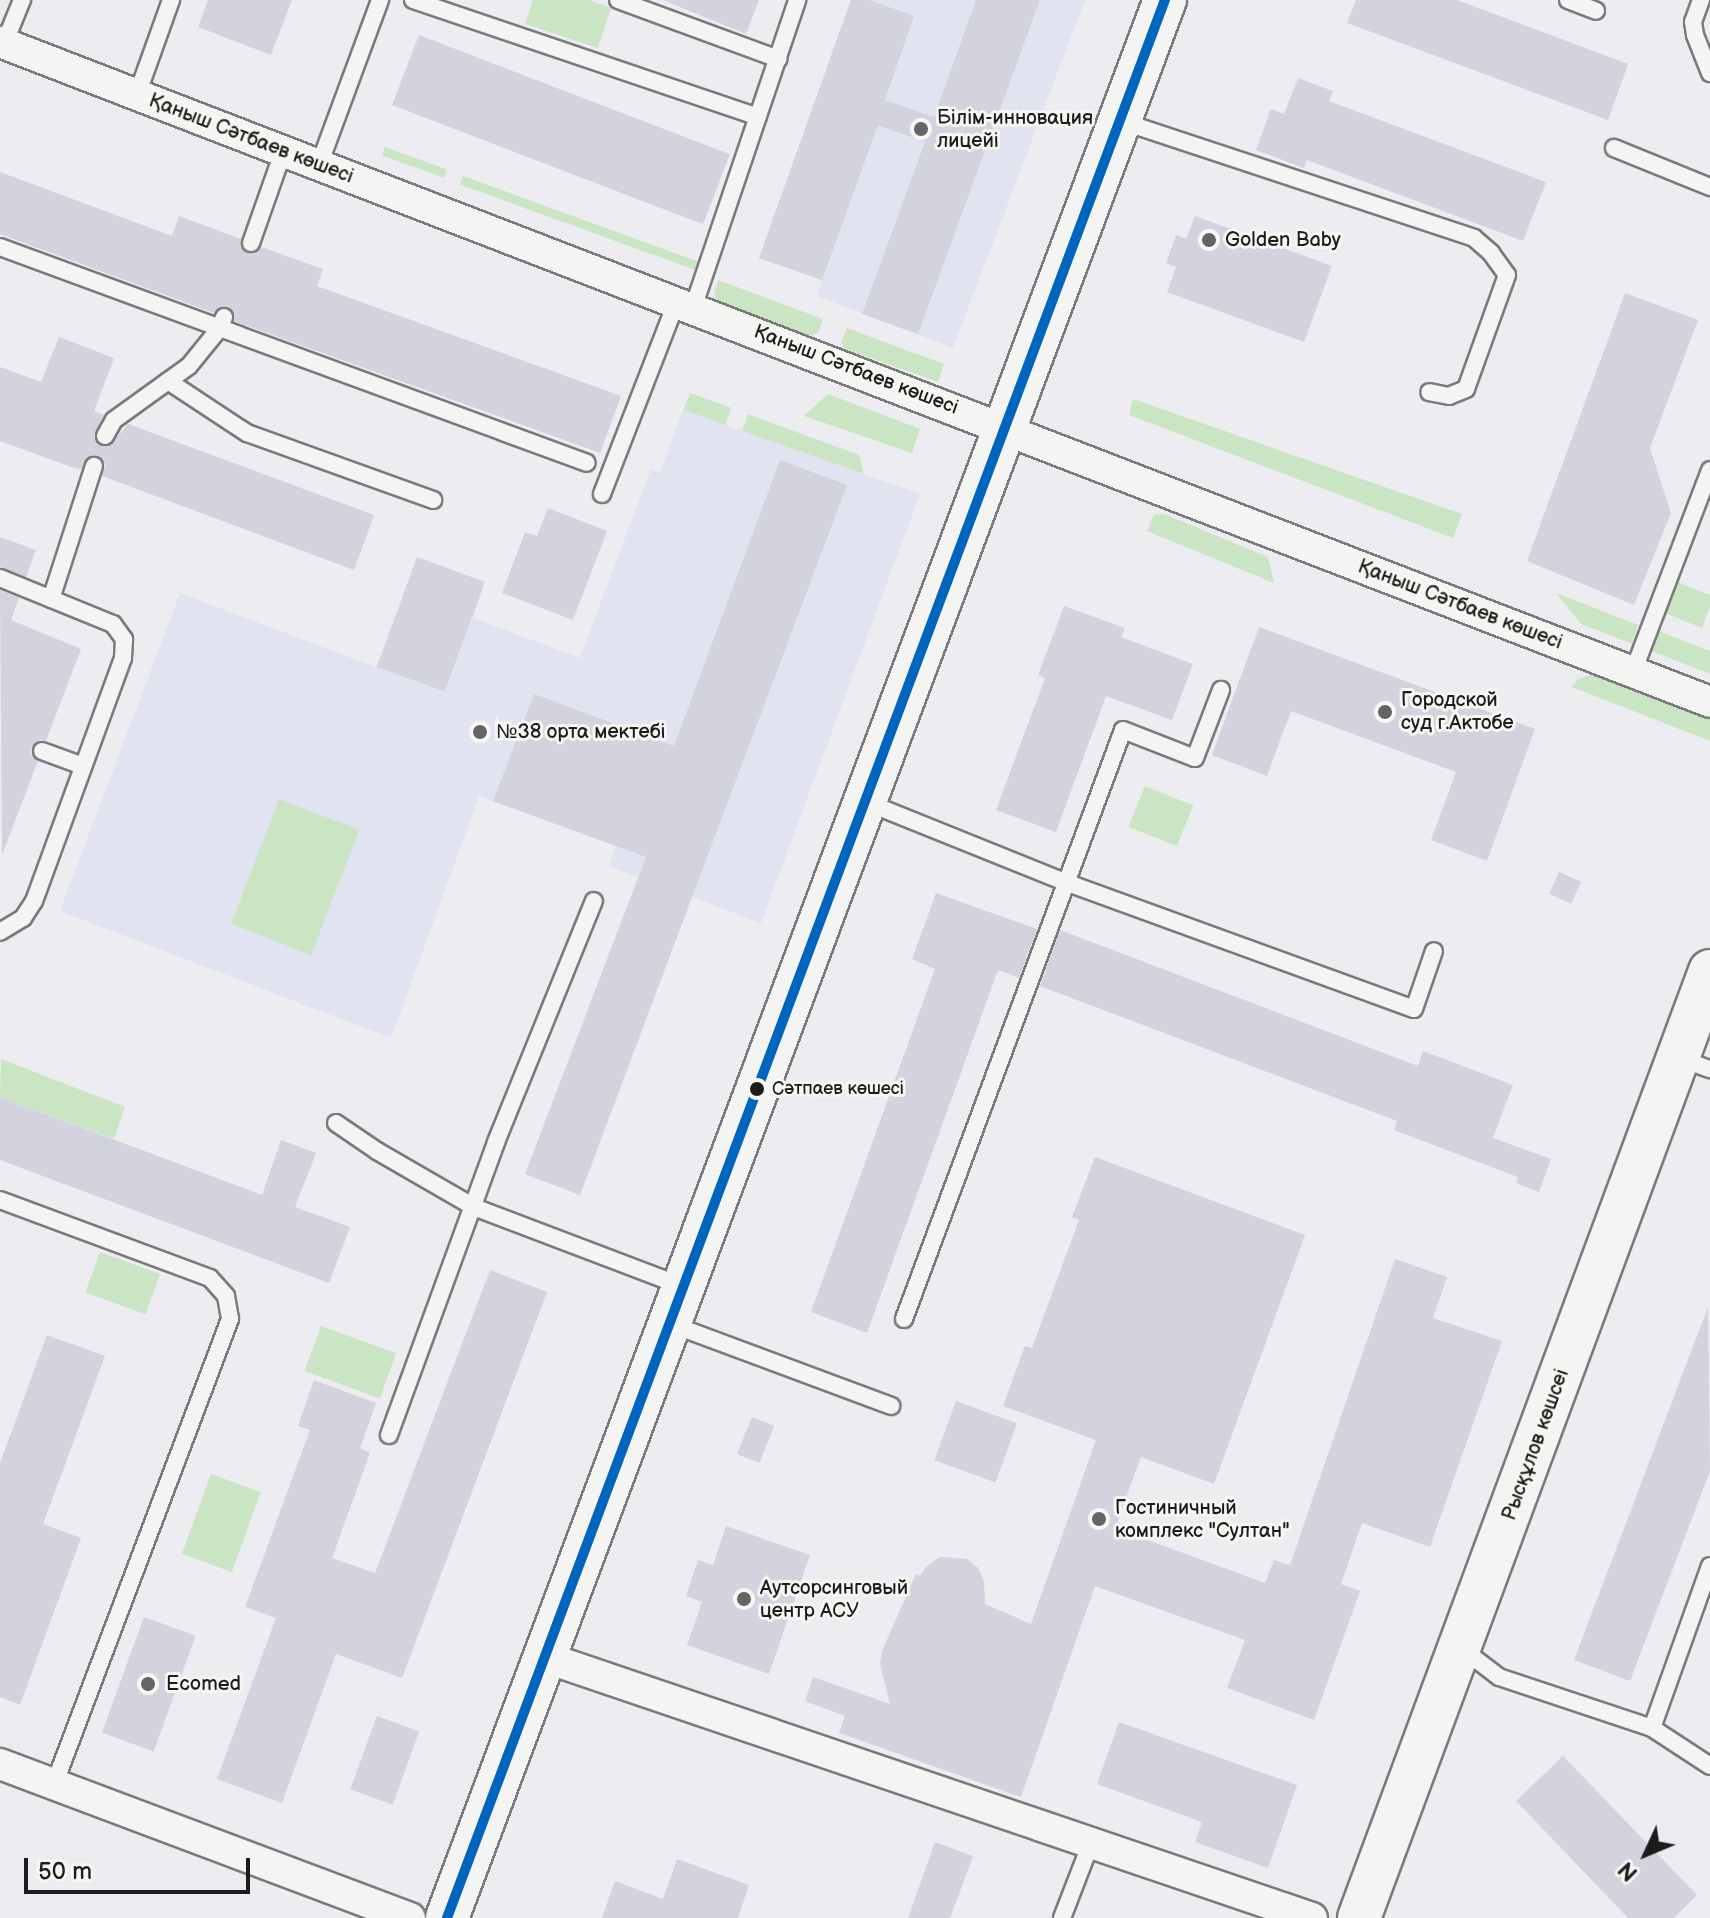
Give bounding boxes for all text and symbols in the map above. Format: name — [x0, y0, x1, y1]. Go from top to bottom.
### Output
street label: Қаныш Сәтбаев көшесі — [145, 89, 357, 189]
place label: Білім-инновация лицейі — [937, 106, 1093, 153]
marker: Білім-инновация лицейі — [912, 120, 930, 138]
place label: Golden Baby — [1225, 228, 1341, 252]
marker: Golden Baby — [1200, 231, 1218, 249]
street label: Қаныш Сәтбаев көшесі — [750, 320, 962, 420]
street label: Қаныш Сәтбаев көшесі — [1354, 555, 1566, 655]
place label: Городской суд г.Актобе — [1401, 688, 1514, 735]
marker: Городской суд г.Актобе — [1376, 703, 1394, 721]
place label: №38 орта мектебі — [496, 720, 666, 744]
marker: №38 орта мектебі — [471, 723, 489, 741]
place label: Сәтпаев көшесі — [772, 1078, 904, 1100]
marker: Сәтпаев көшесі — [749, 1081, 765, 1097]
street label: Рысқұлов көшсеі — [1497, 1366, 1575, 1524]
place label: Гостиничный комплекс "Султан" — [1115, 1496, 1290, 1543]
marker: Гостиничный комплекс "Султан" — [1090, 1510, 1108, 1528]
place label: Аутсорсинговый центр АСУ — [760, 1576, 908, 1623]
marker: Аутсорсинговый центр АСУ — [735, 1590, 753, 1608]
place label: Ecomed — [166, 1672, 241, 1696]
marker: Ecomed — [137, 1673, 159, 1695]
north arrow — [1606, 1814, 1686, 1894]
scale bar — [28, 1842, 254, 1892]
text: N — [1613, 1856, 1644, 1886]
text: 50 m — [38, 1857, 92, 1886]

